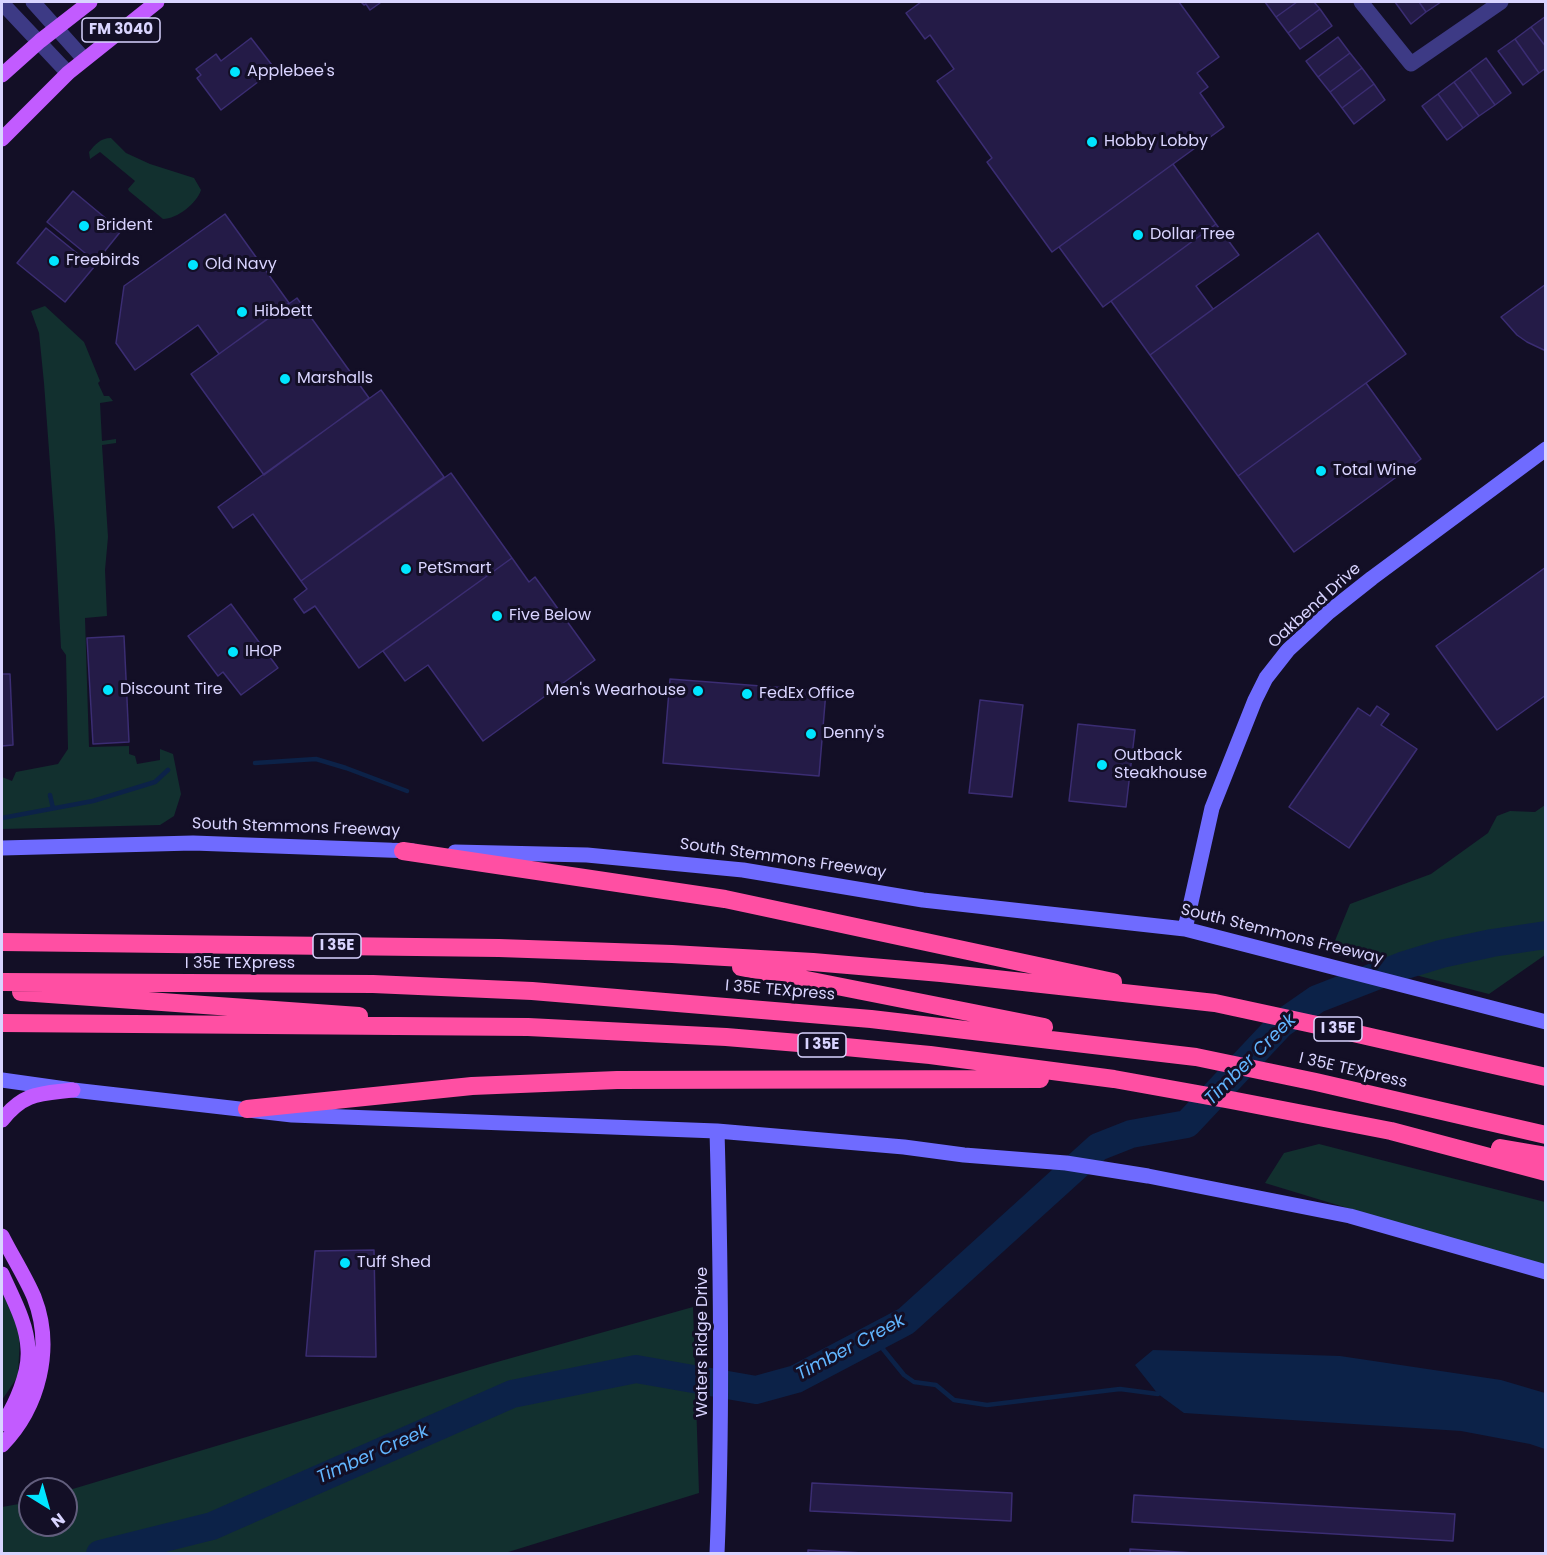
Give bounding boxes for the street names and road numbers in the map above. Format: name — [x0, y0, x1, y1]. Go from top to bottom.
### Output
road number: FM 3040 — [82, 18, 160, 42]
street label: Oakbend Drive — [1265, 559, 1365, 653]
street label: South Stemmons Freeway — [192, 815, 400, 841]
street label: South Stemmons Freeway — [679, 835, 887, 883]
street label: South Stemmons Freeway — [1179, 900, 1385, 970]
road number: I 35E — [313, 934, 361, 958]
street label: I 35E TEXpress — [185, 954, 295, 974]
street label: I 35E TEXpress — [724, 977, 836, 1005]
road number: I 35E — [1314, 1017, 1362, 1041]
road number: I 35E — [798, 1033, 846, 1057]
street label: I 35E TEXpress — [1297, 1049, 1409, 1093]
street label: Waters Ridge Drive — [693, 1267, 713, 1417]

